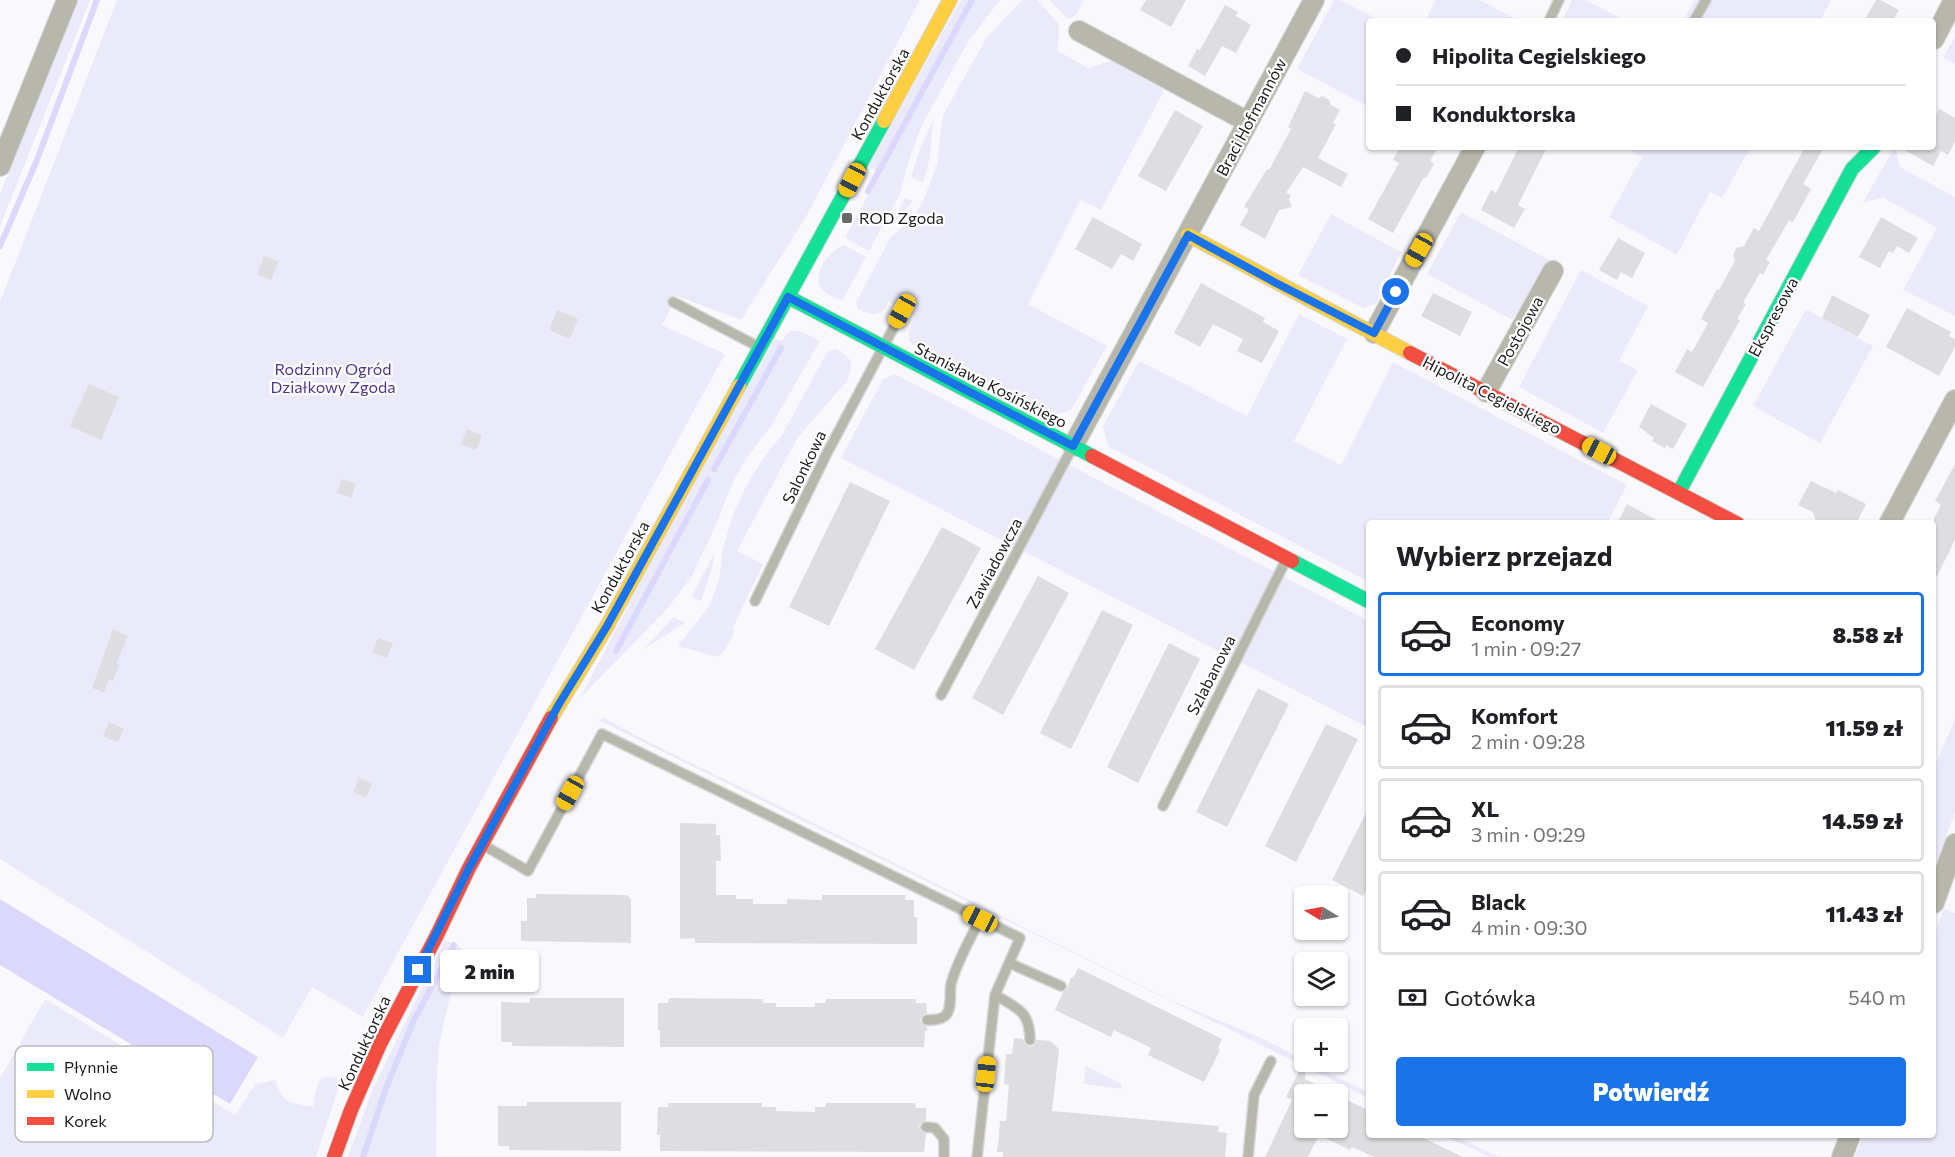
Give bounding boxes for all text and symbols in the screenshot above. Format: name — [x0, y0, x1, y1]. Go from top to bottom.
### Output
text: Hipolita Cegielskiego — [1432, 42, 1646, 69]
street label: Konduktorska — [846, 44, 913, 143]
street label: Braci Hofmannów — [1212, 55, 1290, 179]
text: Konduktorska — [1432, 100, 1576, 127]
car — [836, 160, 868, 200]
place label: ROD Zgoda — [859, 208, 944, 227]
marker: ROD Zgoda — [840, 211, 854, 225]
car — [1402, 230, 1436, 270]
street label: Ekspresowa — [1744, 274, 1801, 360]
route start — [1382, 278, 1409, 305]
car — [885, 291, 919, 331]
street label: Postojowa — [1493, 293, 1546, 369]
street label: Stanisława Kosińskiego — [912, 338, 1071, 431]
street label: Hipolita Cegielskiego — [1420, 351, 1565, 438]
park label: Rodzinny Ogród Działkowy Zgoda — [270, 359, 396, 396]
street label: Salonkowa — [778, 427, 829, 507]
car — [1579, 435, 1619, 467]
street label: Zawiadowcza — [962, 514, 1025, 611]
street label: Konduktorska — [586, 517, 653, 616]
text: Wybierz przejazd — [1396, 539, 1613, 572]
icon: car — [1399, 607, 1453, 661]
text: Economy — [1471, 609, 1565, 636]
text: 8.58 zł — [1832, 621, 1903, 648]
street label: Szlabanowa — [1182, 632, 1239, 718]
text: 1 min · 09:27 — [1471, 636, 1581, 660]
icon: car — [1399, 700, 1453, 754]
text: Komfort — [1471, 702, 1558, 729]
text: 11.59 zł — [1825, 714, 1903, 741]
text: 2 min · 09:28 — [1471, 729, 1585, 753]
car — [553, 773, 587, 813]
icon: car — [1399, 793, 1453, 847]
text: XL — [1471, 795, 1499, 822]
text: 14.59 zł — [1822, 807, 1903, 834]
text: 3 min · 09:29 — [1471, 822, 1586, 846]
north arrow — [1294, 886, 1348, 940]
map controls — [1294, 886, 1348, 1138]
icon: car — [1399, 886, 1453, 940]
text: Black — [1471, 888, 1526, 915]
text: 11.43 zł — [1826, 900, 1903, 927]
car — [960, 903, 1000, 935]
text: 4 min · 09:30 — [1471, 915, 1588, 939]
callout: 2 min — [439, 949, 538, 991]
button: layers — [1294, 952, 1348, 1006]
route end — [404, 956, 431, 983]
text: 2 min — [464, 959, 515, 983]
icon: cash — [1396, 981, 1429, 1014]
text: Gotówka — [1444, 984, 1536, 1011]
text: 540 m — [1848, 985, 1906, 1009]
street label: Konduktorska — [333, 992, 394, 1093]
button: + — [1294, 1018, 1348, 1072]
legend — [15, 1046, 213, 1142]
car — [975, 1055, 997, 1093]
text: Płynnie — [64, 1057, 118, 1076]
button: Potwierdź — [1396, 1057, 1906, 1126]
text: Wolno — [64, 1084, 112, 1103]
button: − — [1294, 1084, 1348, 1138]
text: Korek — [64, 1111, 107, 1130]

